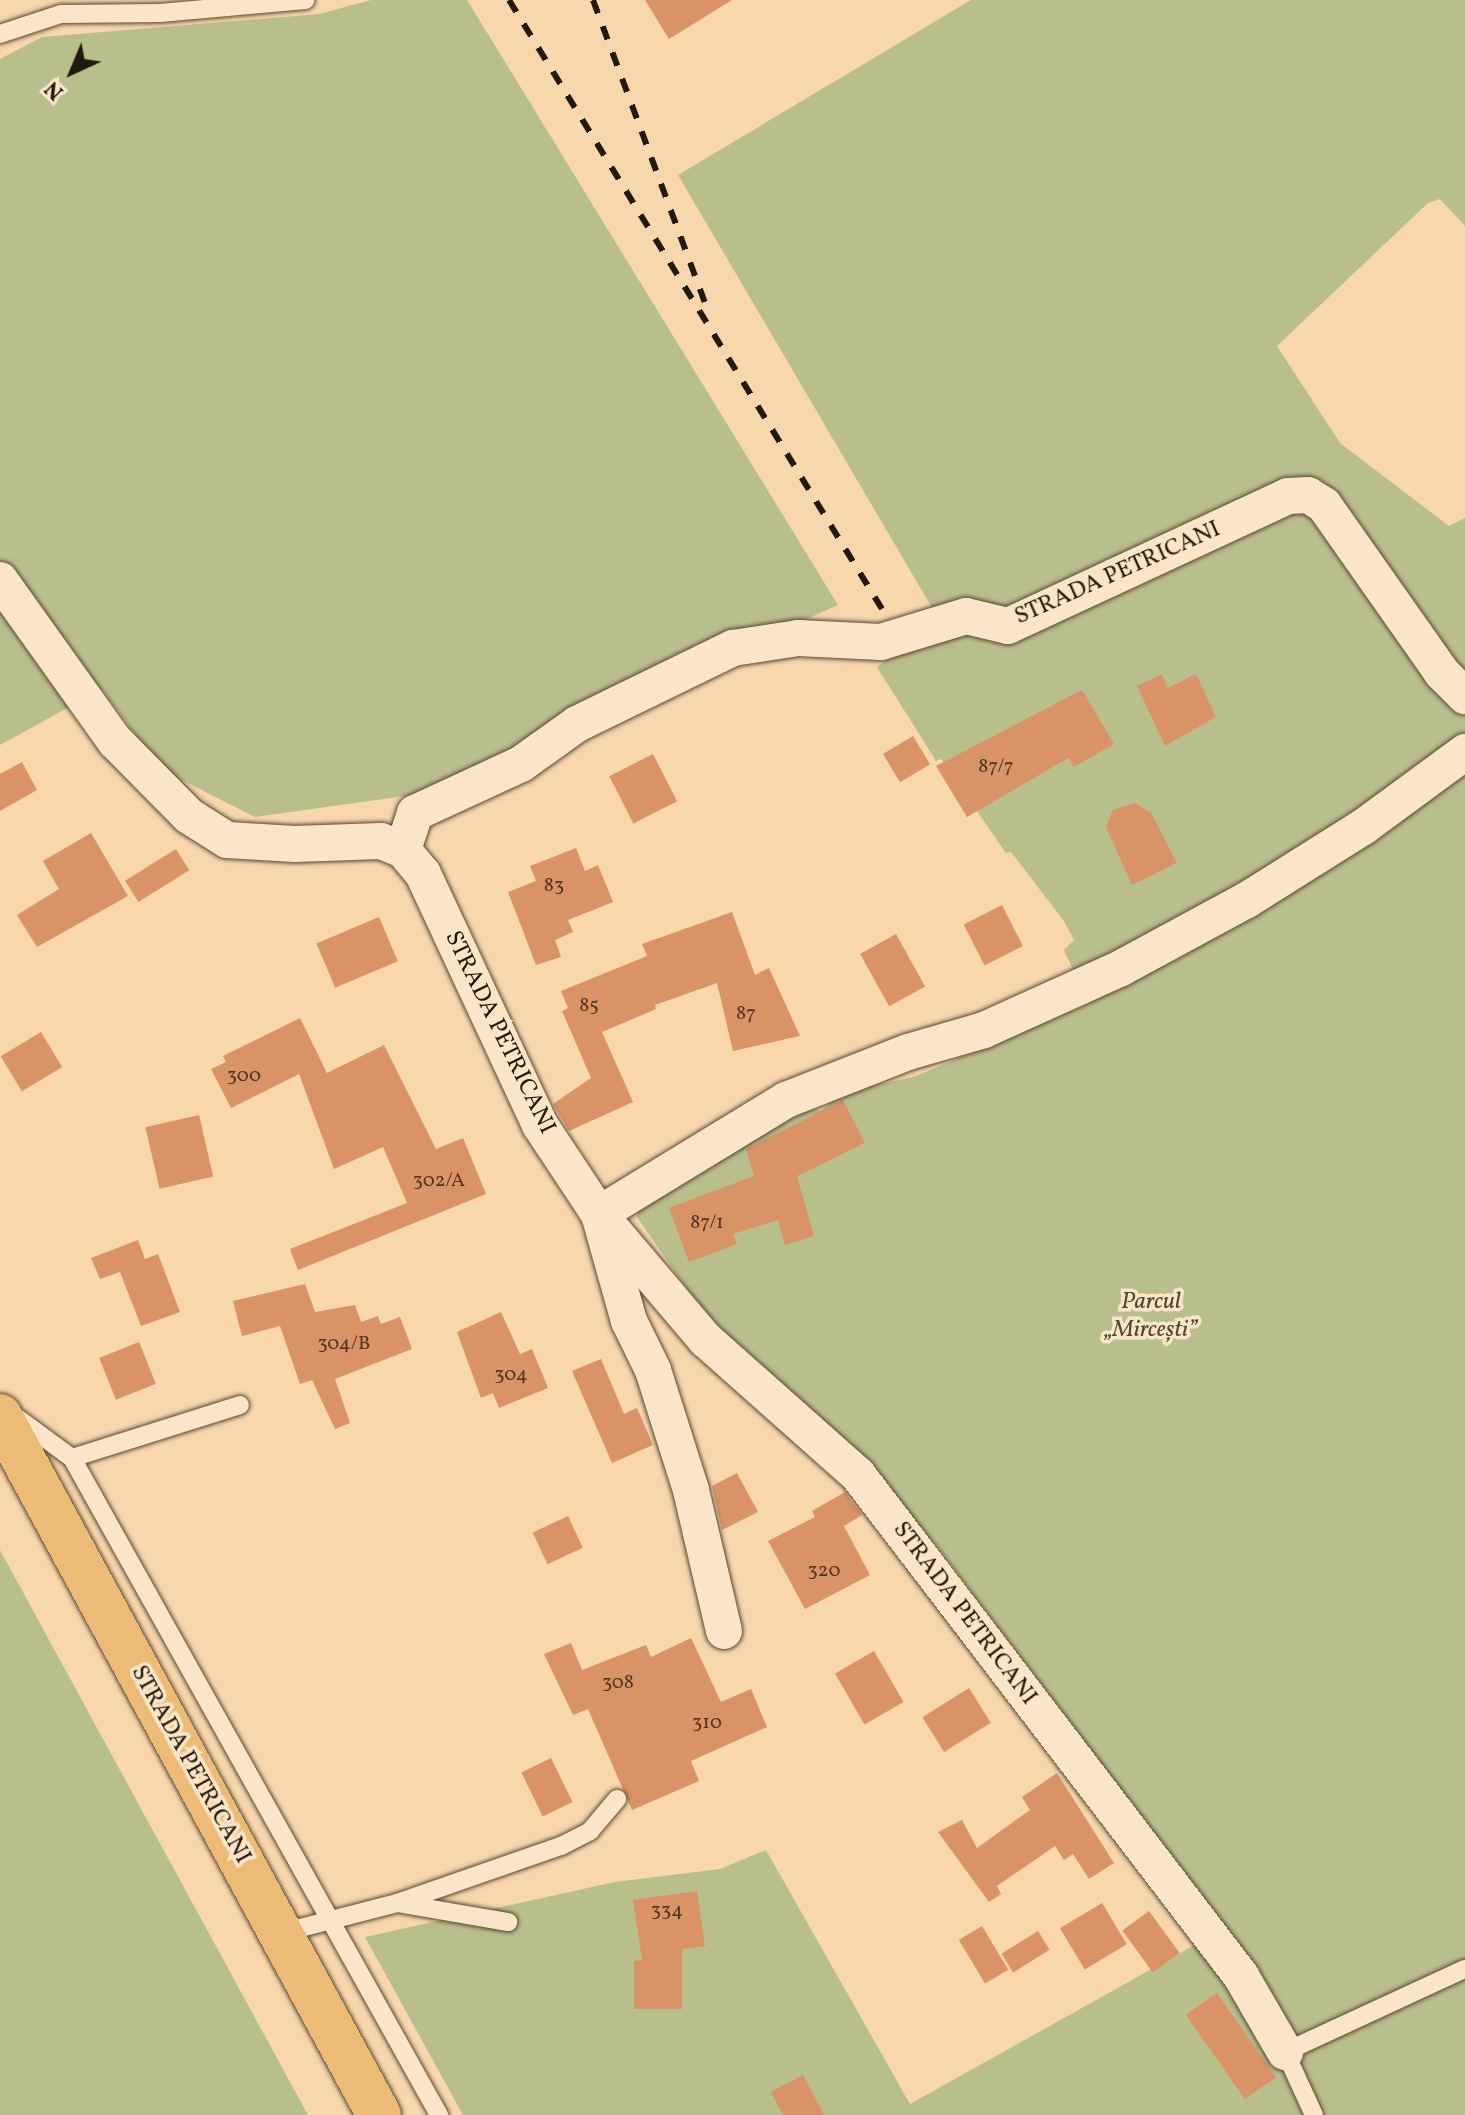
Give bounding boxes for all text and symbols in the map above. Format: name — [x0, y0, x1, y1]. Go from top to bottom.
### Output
north arrow — [32, 32, 112, 112]
text: N — [38, 73, 72, 106]
street label: STRADA PETRICANI — [1011, 516, 1225, 632]
house number: 87/7 — [978, 755, 1014, 779]
house number: 83 — [544, 874, 564, 898]
street label: STRADA PETRICANI — [437, 927, 561, 1139]
house number: 85 — [579, 994, 599, 1018]
house number: 87 — [736, 1002, 756, 1026]
house number: 300 — [227, 1064, 261, 1088]
house number: 302/A — [413, 1169, 465, 1193]
house number: 87/1 — [690, 1211, 724, 1235]
park label: Parcul „Mircești” — [1105, 1289, 1197, 1345]
house number: 304/B — [317, 1332, 371, 1356]
house number: 304 — [494, 1363, 528, 1387]
street label: STRADA PETRICANI — [886, 1517, 1042, 1711]
house number: 320 — [808, 1559, 840, 1583]
street label: STRADA PETRICANI — [124, 1661, 256, 1869]
house number: 308 — [602, 1671, 634, 1695]
house number: 310 — [692, 1711, 722, 1735]
house number: 334 — [651, 1899, 683, 1923]

